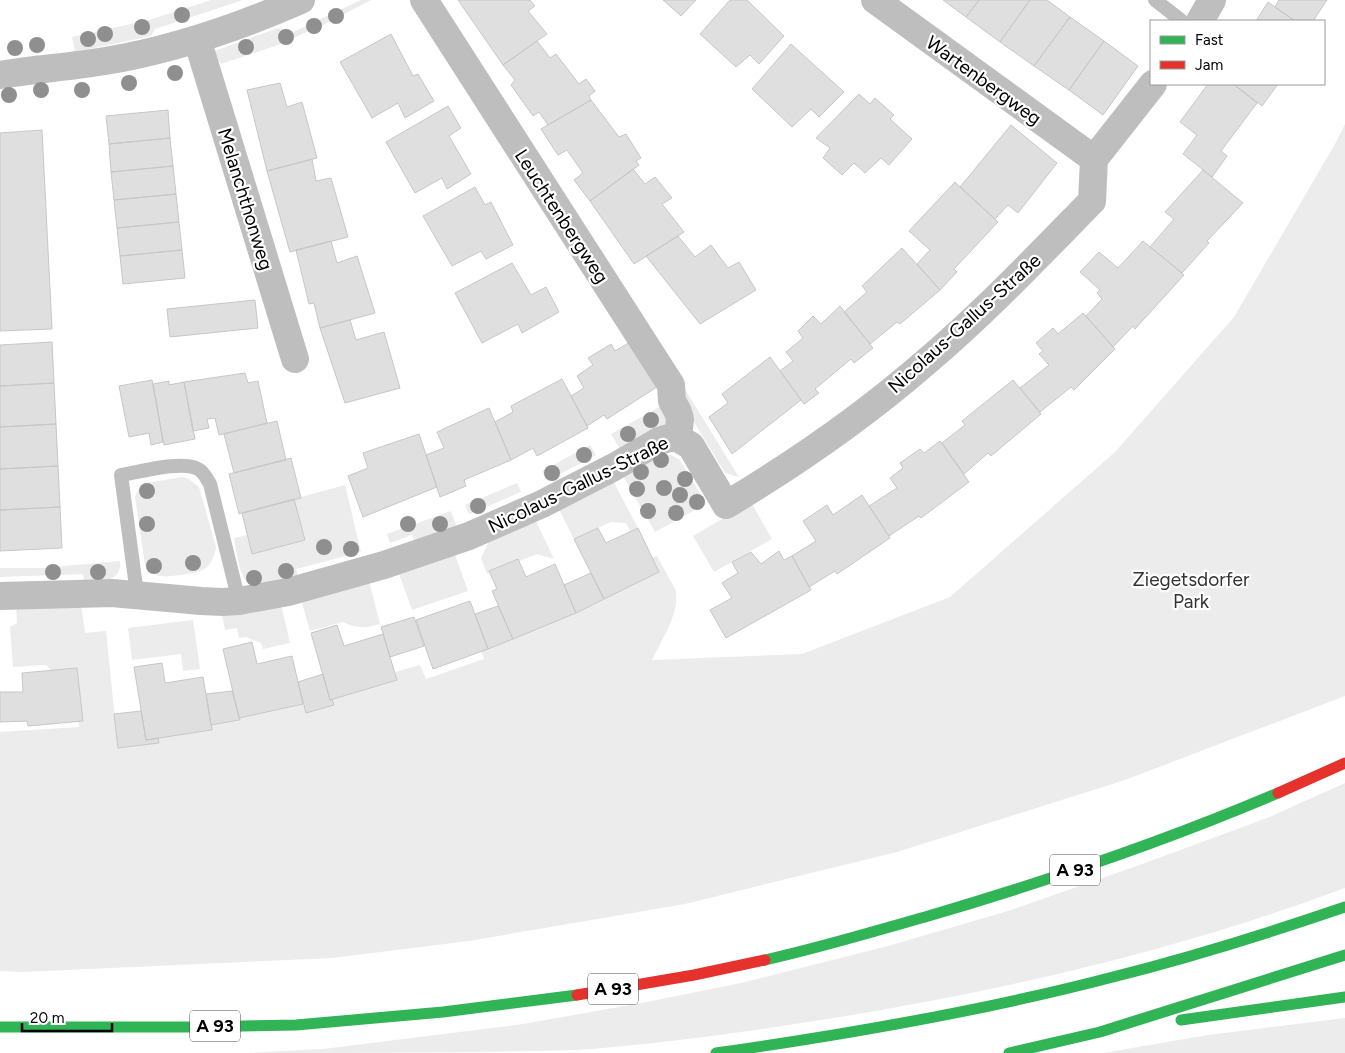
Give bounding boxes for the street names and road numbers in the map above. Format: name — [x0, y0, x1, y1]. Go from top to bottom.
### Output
street label: Wartenbergweg — [922, 31, 1046, 130]
street label: Melanchthonweg — [213, 125, 278, 273]
street label: Leuchtenbergweg — [510, 145, 613, 288]
street label: Nicolaus-Gallus-Straße — [883, 249, 1045, 398]
street label: Nicolaus-Gallus-Straße — [484, 431, 672, 538]
road number: A 93 — [1050, 854, 1100, 886]
road number: A 93 — [588, 974, 638, 1004]
road number: A 93 — [190, 1010, 240, 1042]

